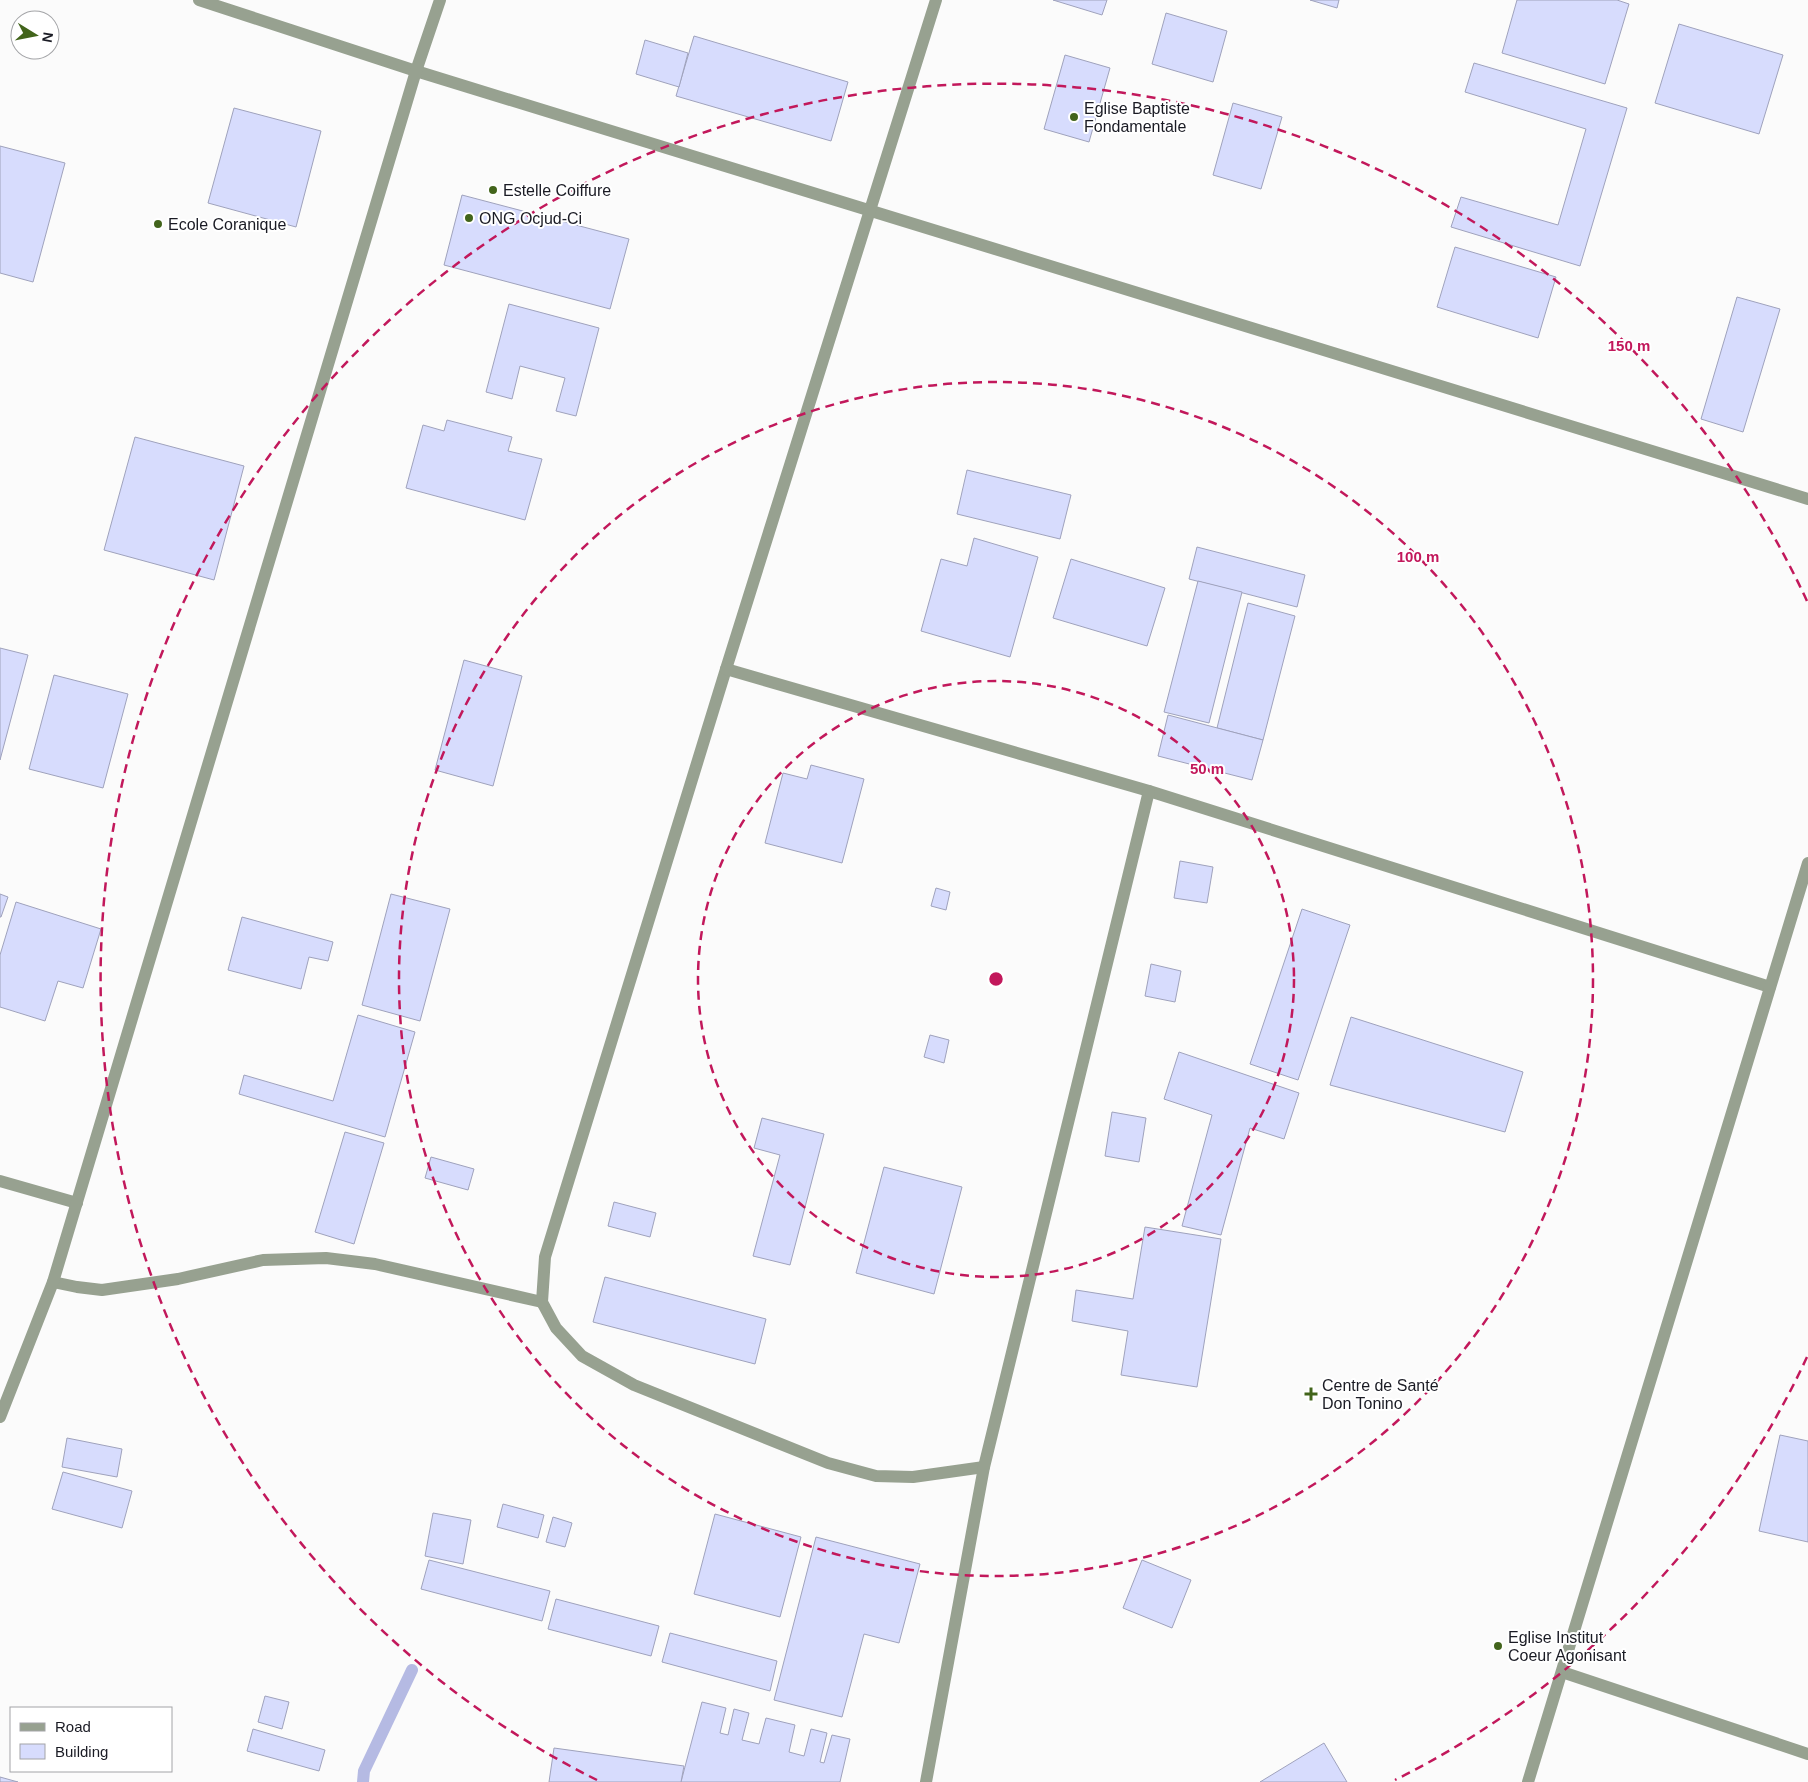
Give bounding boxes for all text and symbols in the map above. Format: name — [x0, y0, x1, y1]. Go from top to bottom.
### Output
north arrow — [10, 10, 60, 60]
text: N — [39, 31, 57, 44]
place label: Eglise Baptiste Fondamentale — [1084, 100, 1190, 135]
marker: Eglise Baptiste Fondamentale — [1068, 111, 1080, 123]
place label: Estelle Coiffure — [503, 182, 611, 199]
marker: Estelle Coiffure — [487, 184, 499, 196]
place label: ONG Ocjud-Ci — [479, 210, 582, 227]
marker: ONG Ocjud-Ci — [463, 212, 475, 224]
place label: Ecole Coranique — [168, 216, 286, 233]
marker: Ecole Coranique — [152, 218, 164, 230]
text: 150 m — [1608, 337, 1650, 354]
text: 100 m — [1397, 548, 1439, 565]
text: 50 m — [1190, 760, 1224, 777]
centre of rings — [987, 970, 1005, 988]
place label: Centre de Santé Don Tonino — [1322, 1377, 1439, 1412]
marker: Centre de Santé Don Tonino — [1304, 1387, 1318, 1401]
place label: Eglise Institut Coeur Agonisant — [1508, 1629, 1627, 1664]
marker: Eglise Institut Coeur Agonisant — [1492, 1640, 1504, 1652]
legend — [10, 1707, 172, 1772]
text: Road — [55, 1718, 91, 1735]
text: Building — [55, 1743, 108, 1760]

